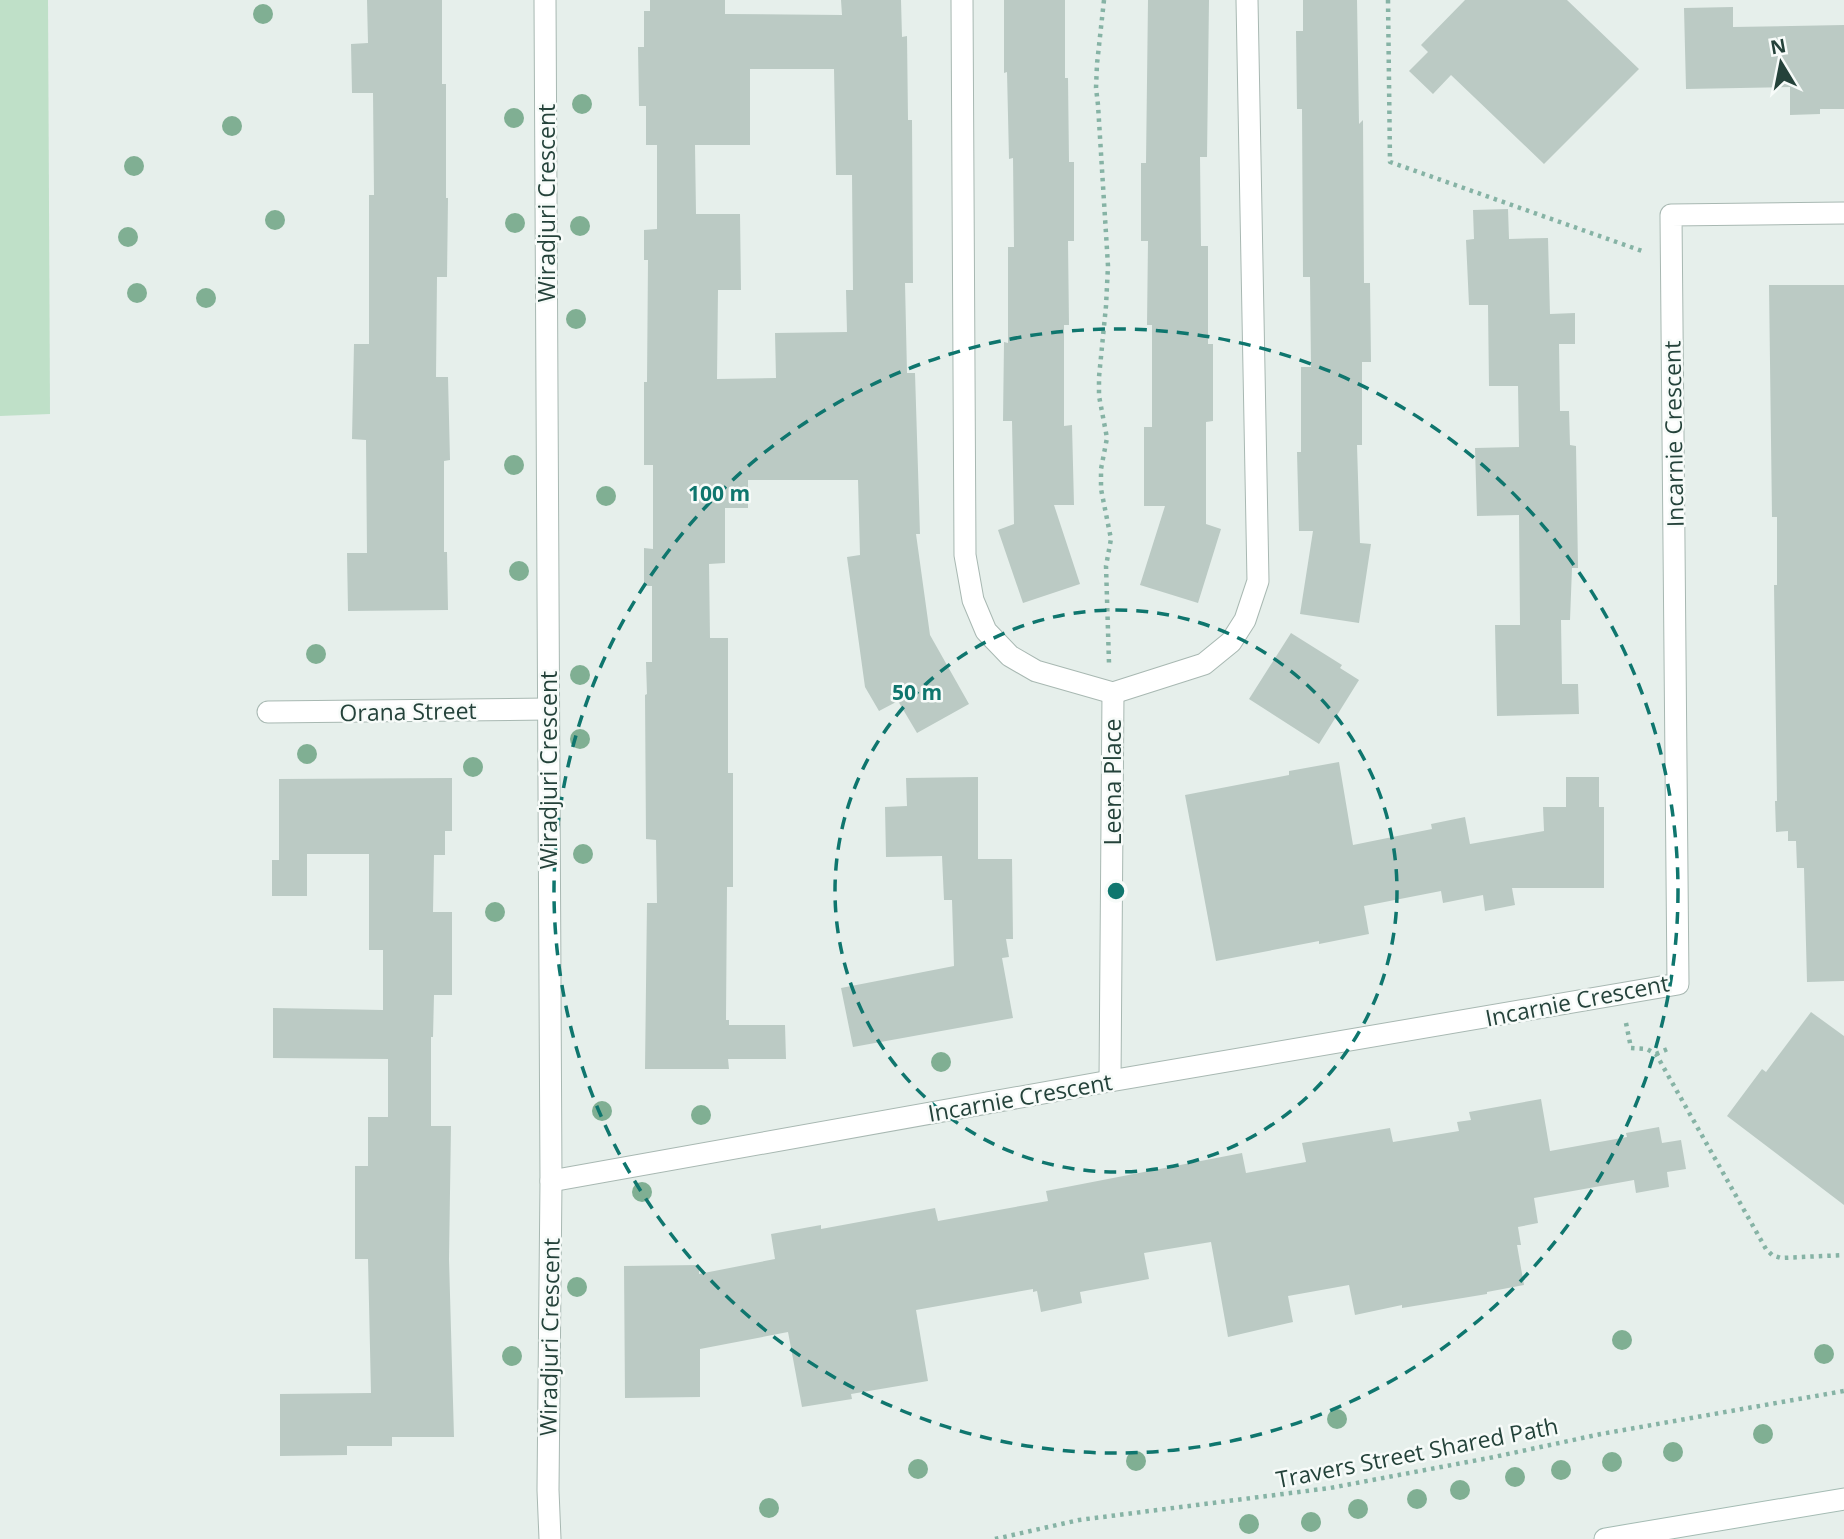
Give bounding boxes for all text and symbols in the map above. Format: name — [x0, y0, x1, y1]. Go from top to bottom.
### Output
north arrow — [1746, 28, 1816, 98]
text: N — [1768, 32, 1788, 60]
street label: Wiradjuri Crescent — [530, 104, 562, 302]
street label: Incarnie Crescent — [1655, 340, 1691, 528]
text: 100 m — [688, 479, 750, 507]
street label: Wiradjuri Crescent — [532, 671, 564, 869]
text: 50 m — [892, 678, 942, 706]
street label: Orana Street — [339, 694, 477, 728]
street label: Leena Place — [1096, 718, 1128, 846]
centre of rings — [1104, 879, 1128, 903]
street label: Incarnie Crescent — [1482, 966, 1672, 1034]
street label: Incarnie Crescent — [925, 1065, 1115, 1129]
street label: Wiradjuri Crescent — [531, 1238, 567, 1436]
street label: Travers Street Shared Path — [1273, 1409, 1561, 1495]

